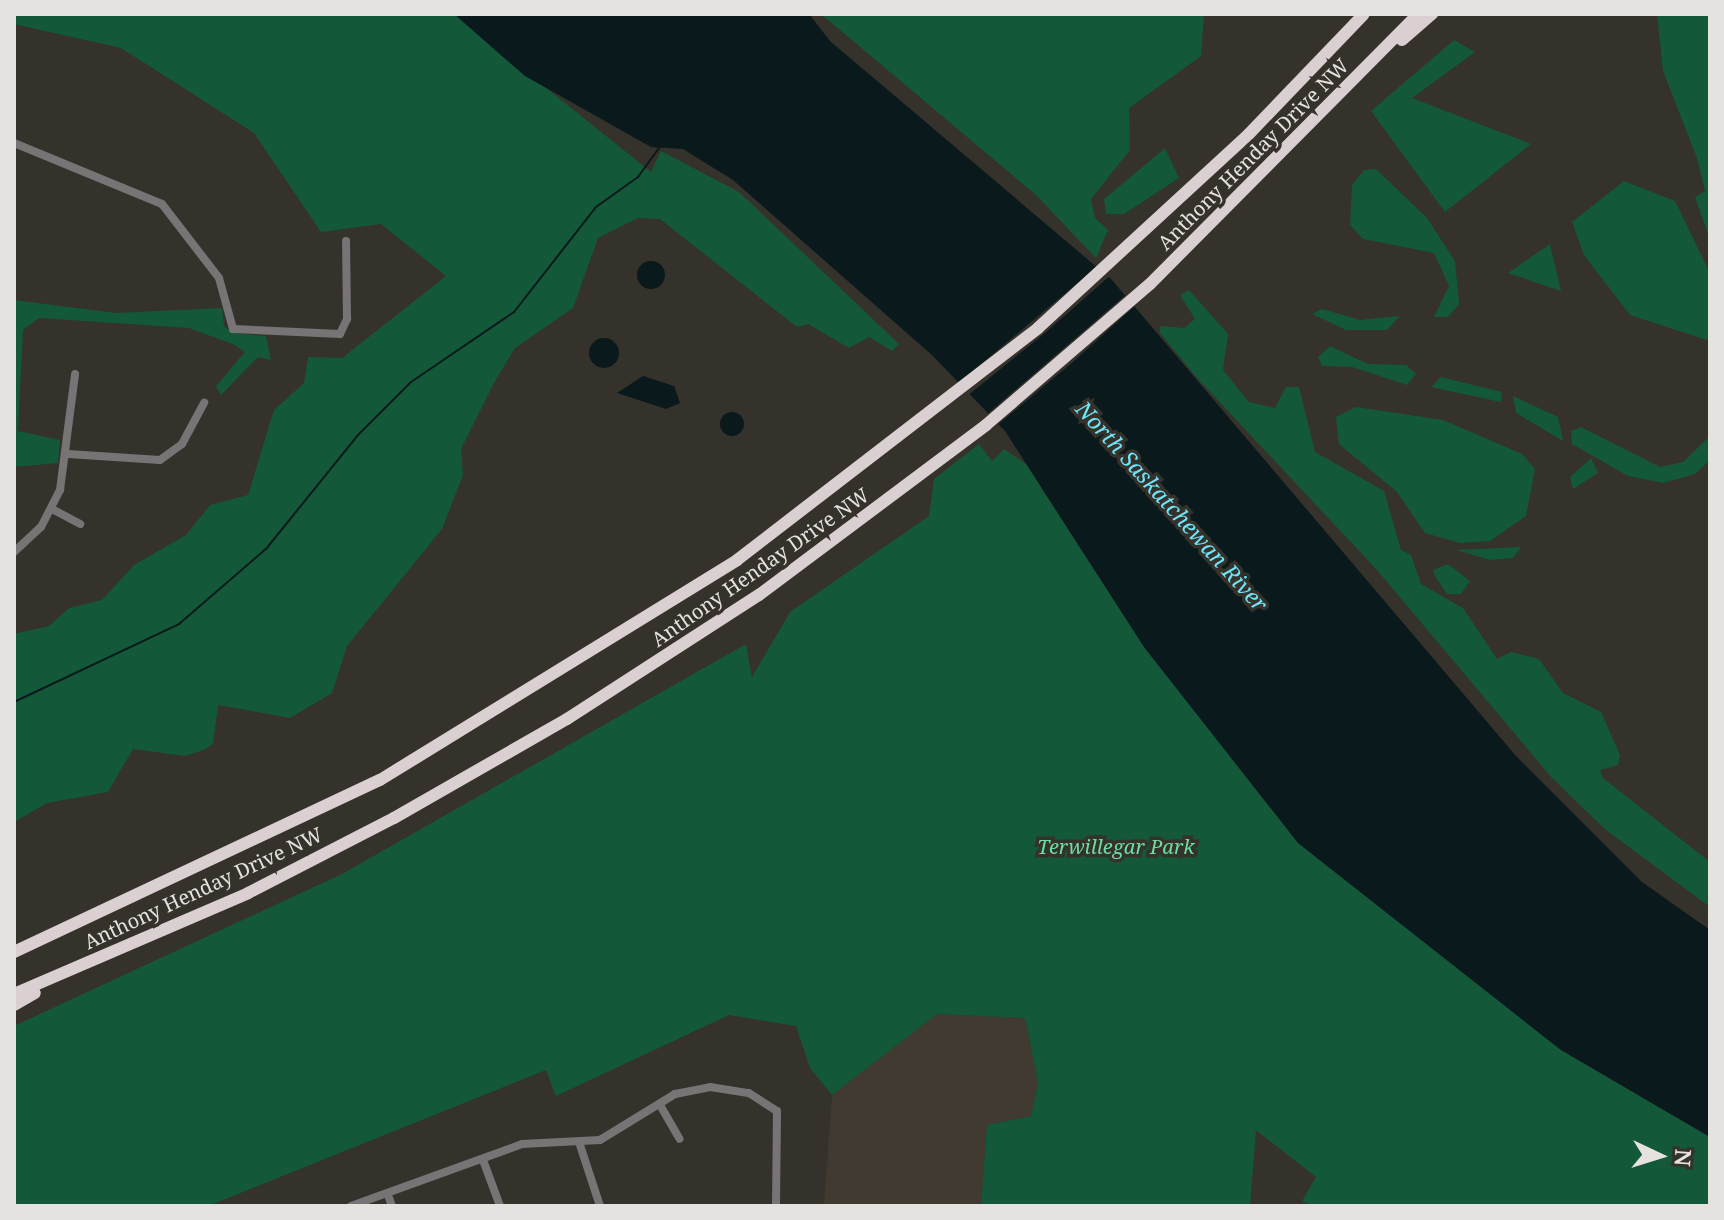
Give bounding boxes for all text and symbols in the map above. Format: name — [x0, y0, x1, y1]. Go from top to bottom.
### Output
street label: Anthony Henday Drive NW — [1152, 53, 1354, 255]
water label: North Saskatchewan River — [1071, 395, 1273, 617]
street label: Anthony Henday Drive NW — [646, 482, 874, 652]
street label: Anthony Henday Drive NW — [80, 822, 326, 954]
park label: Terwillegar Park — [1037, 834, 1195, 858]
north arrow — [1620, 1116, 1700, 1196]
text: N — [1668, 1148, 1700, 1167]

